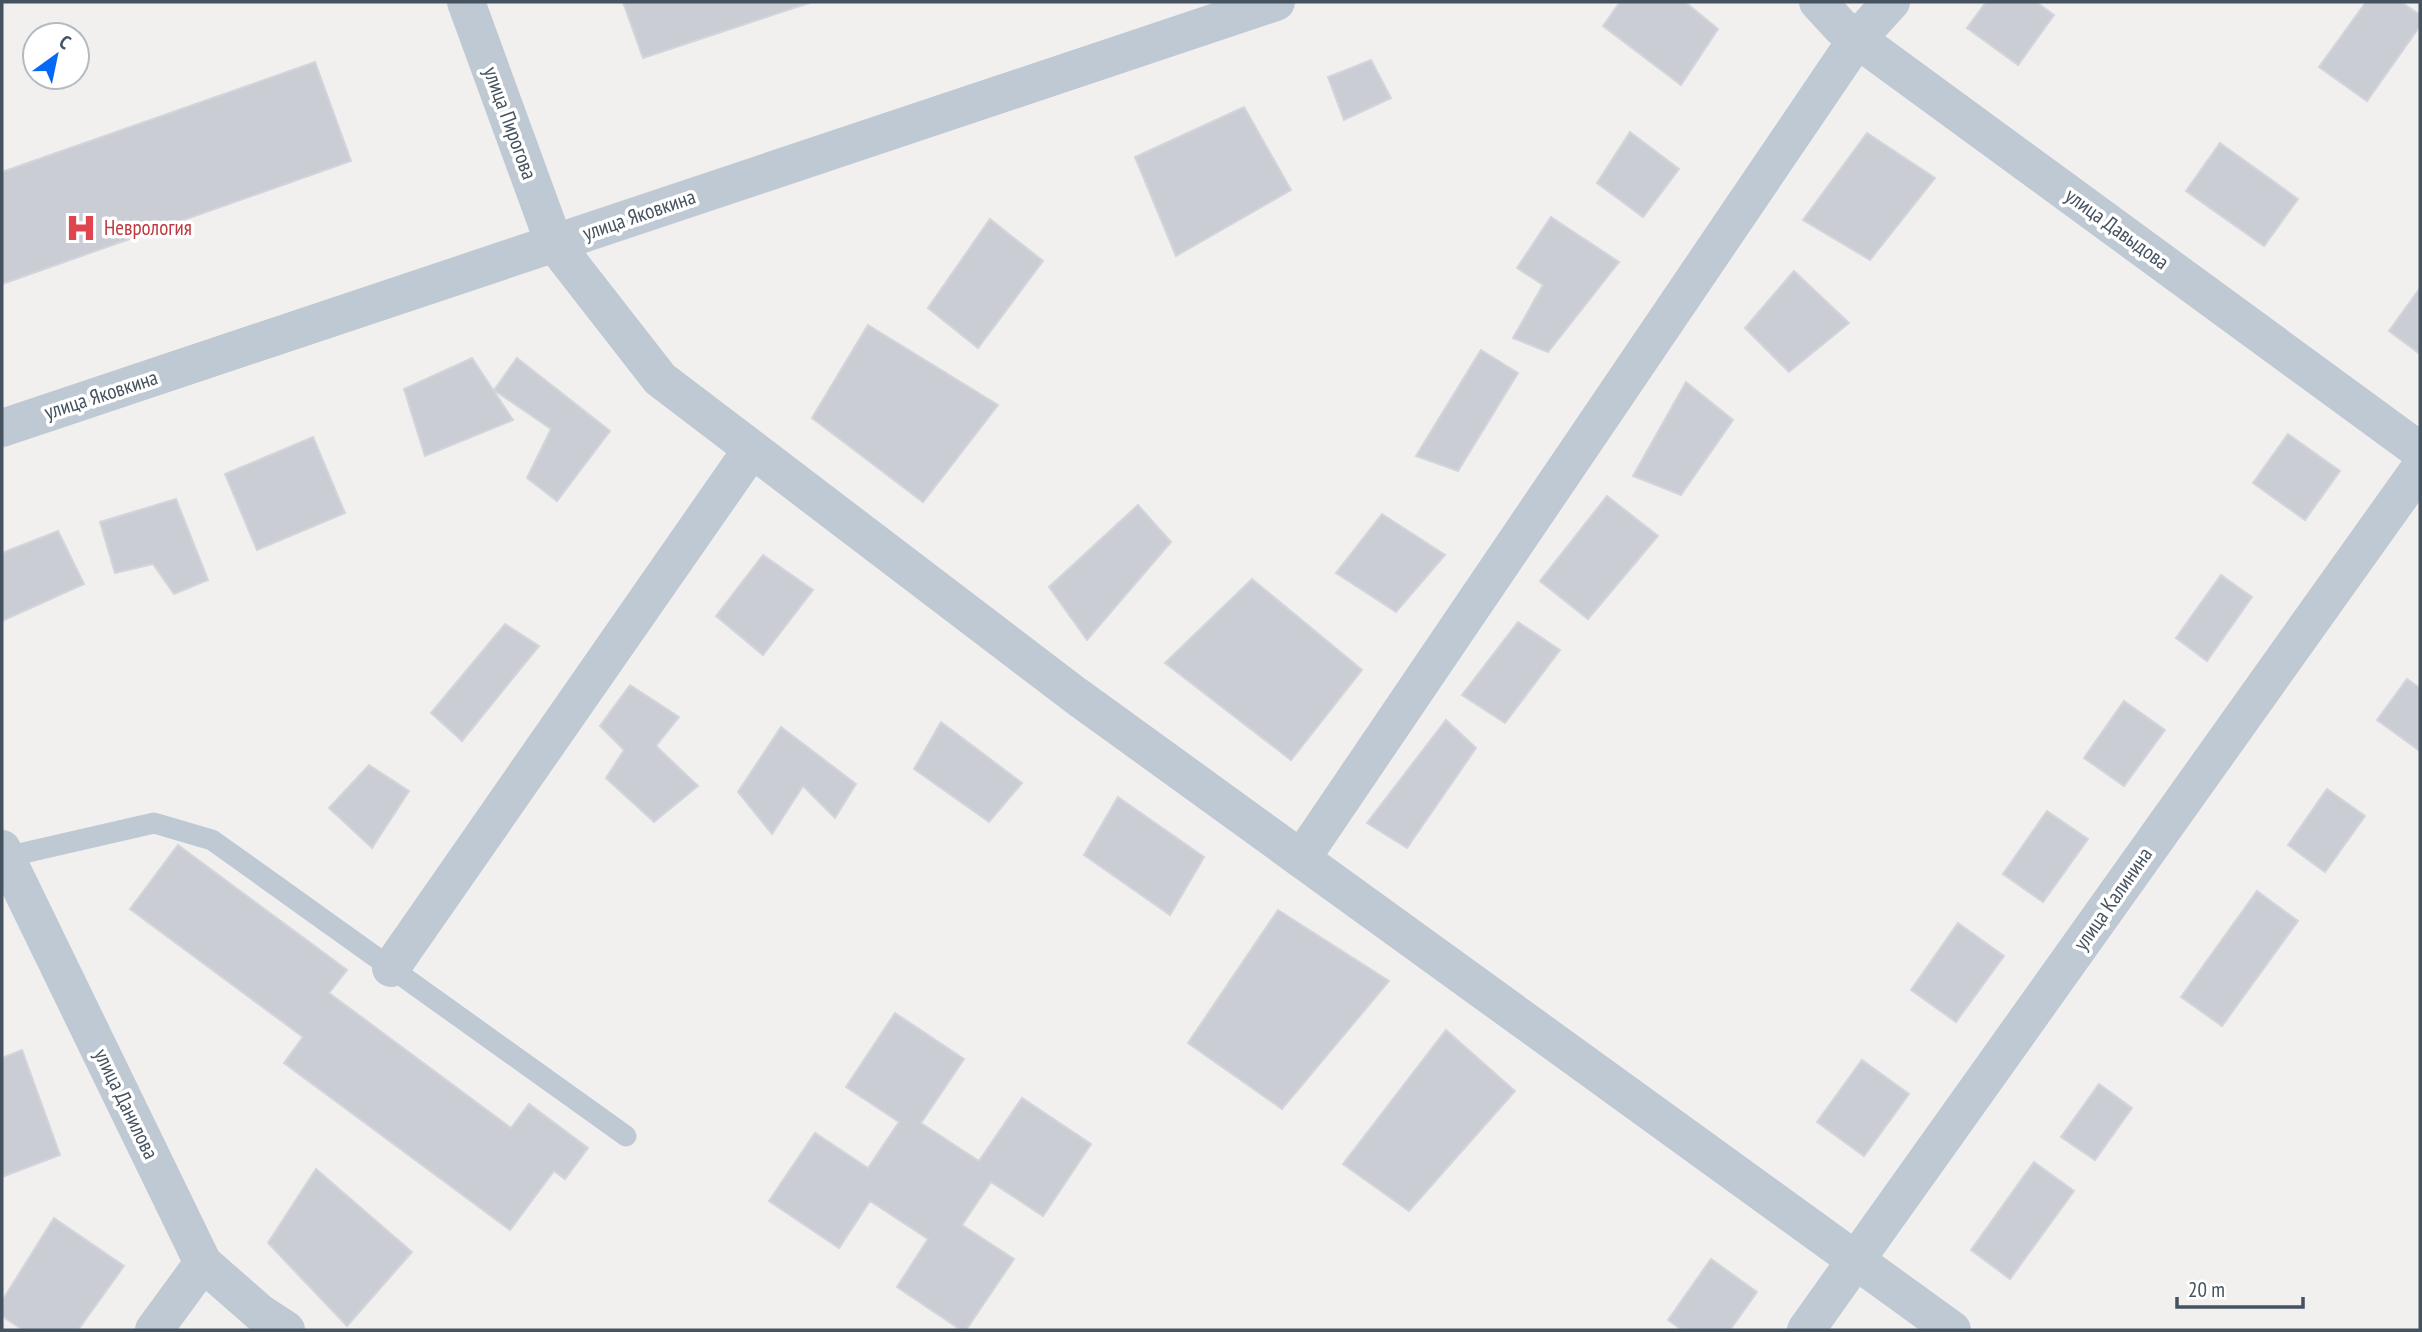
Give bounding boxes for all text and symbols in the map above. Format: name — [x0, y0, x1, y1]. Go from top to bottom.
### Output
north arrow — [21, 21, 91, 91]
text: С — [55, 29, 76, 54]
street label: улица Пирогова — [478, 63, 543, 183]
street label: улица Давыдова — [2060, 182, 2175, 275]
street label: улица Яковкина — [579, 183, 699, 246]
hospital icon: Неврология — [64, 211, 98, 245]
place label: Неврология — [104, 214, 192, 241]
street label: улица Яковкина — [41, 364, 161, 426]
street label: улица Калинина — [2067, 842, 2158, 956]
street label: улица Данилова — [88, 1044, 165, 1164]
scale bar — [2177, 1266, 2303, 1310]
text: 20 m — [2188, 1276, 2225, 1303]

